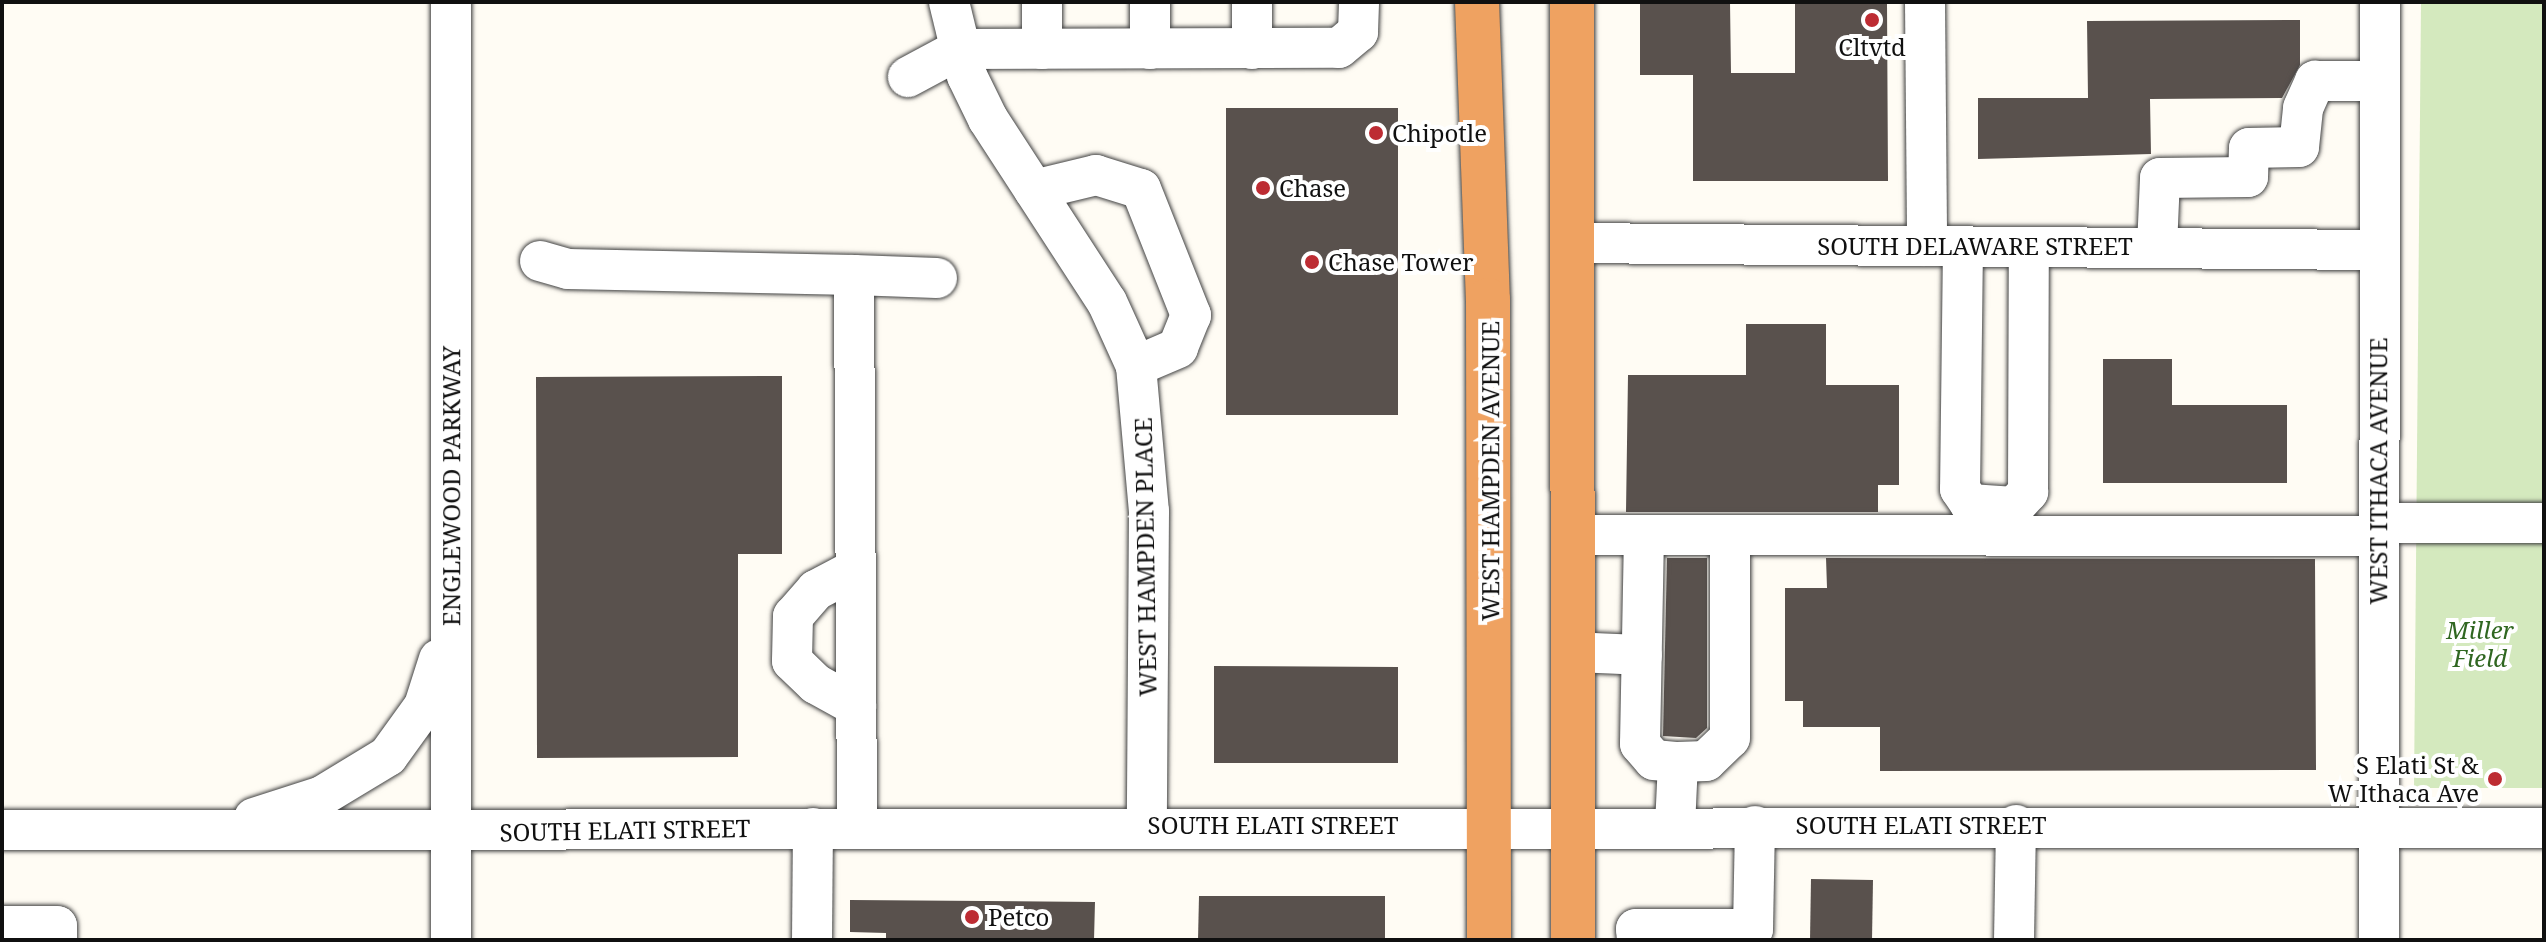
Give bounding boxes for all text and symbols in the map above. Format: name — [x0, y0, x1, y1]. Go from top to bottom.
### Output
marker: Cltvtd — [1863, 11, 1881, 29]
place label: Cltvtd — [1838, 33, 1906, 61]
place label: Chipotle — [1392, 119, 1487, 147]
marker: Chipotle — [1367, 124, 1385, 142]
place label: Chase — [1279, 174, 1346, 202]
marker: Chase — [1254, 179, 1272, 197]
street label: SOUTH DELAWARE STREET — [1817, 232, 2133, 260]
place label: Chase Tower — [1328, 248, 1474, 276]
marker: Chase Tower — [1303, 253, 1321, 271]
street label: WEST HAMPDEN AVENUE — [1476, 321, 1504, 621]
street label: WEST ITHACA AVENUE — [2364, 337, 2392, 605]
street label: ENGLEWOOD PARKWAY — [437, 346, 465, 626]
street label: WEST HAMPDEN PLACE — [1128, 417, 1162, 697]
park label: Miller Field — [2446, 616, 2514, 672]
place label: S Elati St & W Ithaca Ave — [2328, 751, 2479, 807]
marker: S Elati St & W Ithaca Ave — [2486, 770, 2504, 788]
street label: SOUTH ELATI STREET — [1148, 811, 1398, 839]
street label: SOUTH ELATI STREET — [1796, 811, 2046, 839]
street label: SOUTH ELATI STREET — [499, 813, 751, 847]
place label: Petco — [988, 903, 1049, 931]
marker: Petco — [963, 908, 981, 926]

